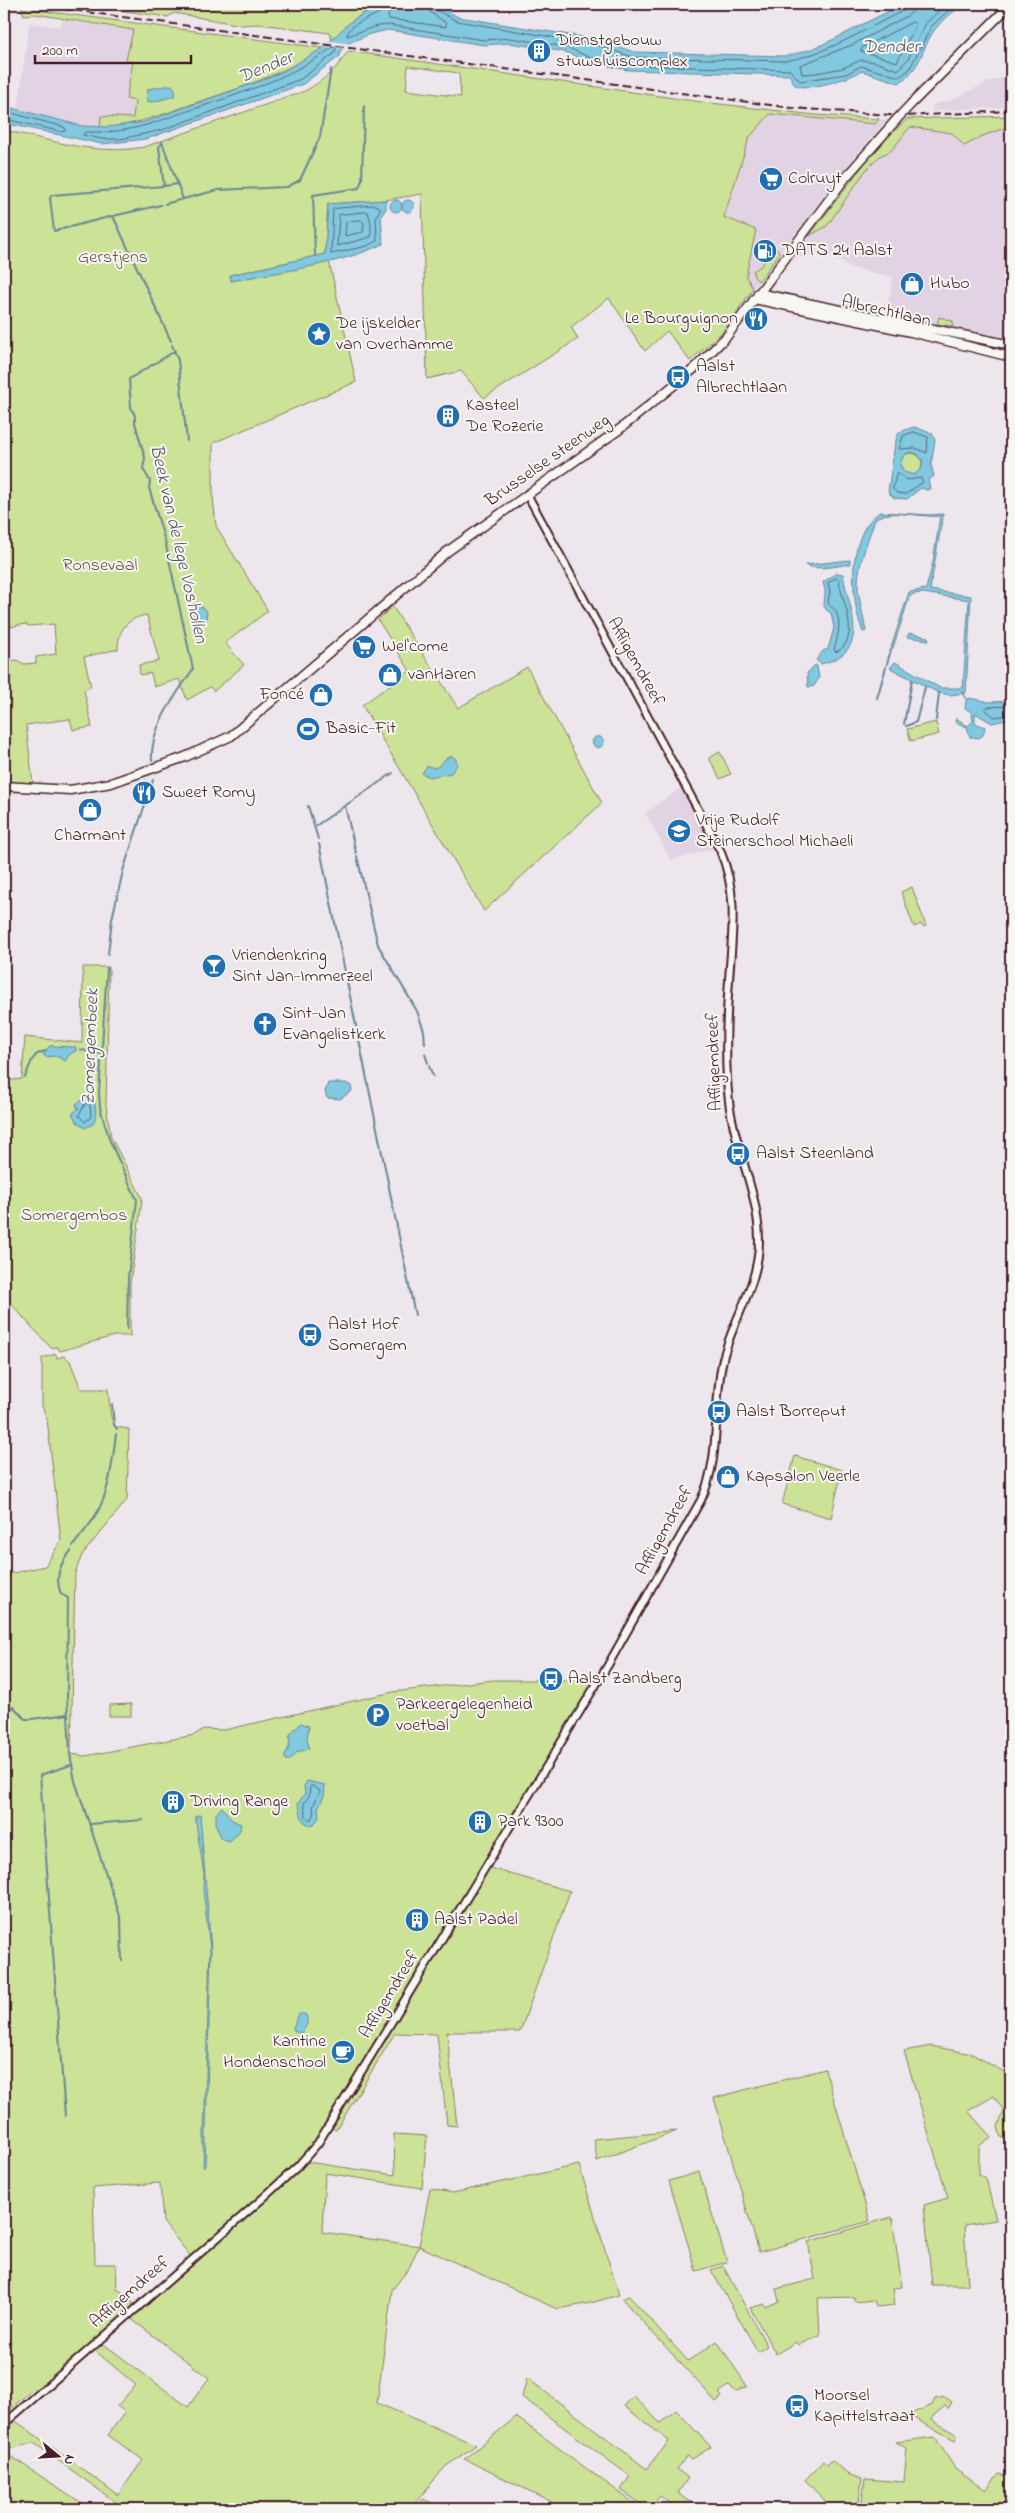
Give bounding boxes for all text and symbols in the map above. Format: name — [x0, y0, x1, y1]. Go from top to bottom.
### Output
place label: Dienstgebouw stuwsluiscomplex — [555, 28, 688, 75]
scale bar — [35, 32, 191, 64]
water label: Dender — [863, 34, 922, 61]
building icon: Dienstgebouw stuwsluiscomplex — [526, 38, 552, 64]
text: 200 m — [42, 40, 78, 62]
water label: Dender — [235, 44, 299, 91]
supermarket icon: Colruyt — [758, 166, 784, 192]
place label: Colruyt — [788, 166, 842, 192]
fuel station icon: DATS 24 Aalst — [752, 238, 778, 264]
place label: DATS 24 Aalst — [781, 238, 893, 264]
park label: Gerstjens — [78, 245, 148, 271]
shop icon: Hubo — [899, 271, 925, 297]
place label: Hubo — [930, 271, 970, 297]
street label: Albrechtlaan — [839, 289, 933, 335]
place label: Le Bourguignon — [625, 306, 738, 333]
restaurant icon: Le Bourguignon — [743, 306, 769, 332]
place label: De ijskelder van Overhamme — [335, 311, 454, 358]
place icon: De ijskelder van Overhamme — [306, 321, 332, 347]
place label: Aalst Albrechtlaan — [696, 354, 787, 401]
bus stop icon: Aalst Albrechtlaan — [665, 364, 691, 390]
place label: Kasteel De Rozerie — [465, 393, 545, 440]
building icon: Kasteel De Rozerie — [435, 403, 461, 429]
street label: Brusselse steenweg — [479, 408, 616, 515]
water label: Beek van de lege Voshollen — [141, 442, 214, 647]
park label: Ronsevaal — [63, 553, 137, 579]
street label: Affligemdreef — [599, 613, 671, 712]
supermarket icon: Wel'come — [351, 634, 377, 660]
place label: Wel'come — [382, 634, 449, 660]
shop icon: vanHaren — [377, 662, 403, 688]
place label: vanHaren — [408, 662, 476, 688]
place label: Foncé — [259, 682, 305, 708]
shop icon: Foncé — [308, 682, 334, 708]
sports icon: Basic-Fit — [295, 716, 321, 742]
place label: Basic-Fit — [325, 716, 396, 742]
restaurant icon: Sweet Romy — [131, 780, 157, 806]
place label: Sweet Romy — [162, 780, 255, 806]
shop icon: Charmant — [77, 797, 103, 823]
place label: Vrije Rudolf Steinerschool Michaeli — [695, 808, 854, 855]
school or university icon: Vrije Rudolf Steinerschool Michaeli — [666, 818, 692, 844]
place label: Charmant — [54, 823, 126, 849]
place label: Vriendenkring Sint Jan-Immerzeel — [231, 943, 373, 990]
bar icon: Vriendenkring Sint Jan-Immerzeel — [201, 953, 227, 979]
water label: Zomergembeek — [75, 987, 108, 1106]
place label: Sint-Jan Evangelistkerk — [282, 1001, 386, 1049]
church icon: Sint-Jan Evangelistkerk — [252, 1011, 278, 1037]
street label: Affligemdreef — [700, 1012, 731, 1112]
bus stop icon: Aalst Steenland — [725, 1141, 751, 1167]
place label: Aalst Steenland — [756, 1141, 874, 1167]
park label: Somergembos — [21, 1203, 127, 1230]
place label: Aalst Hof Somergem — [328, 1312, 407, 1360]
bus stop icon: Aalst Hof Somergem — [297, 1322, 323, 1348]
bus stop icon: Aalst Borreput — [706, 1399, 732, 1425]
place label: Aalst Borreput — [736, 1399, 846, 1425]
shop icon: Kapsalon Veerle — [715, 1464, 741, 1490]
place label: Kapsalon Veerle — [746, 1464, 861, 1490]
street label: Affligemdreef — [630, 1481, 701, 1581]
bus stop icon: Aalst Zandberg — [538, 1666, 564, 1692]
place label: Aalst Zandberg — [568, 1666, 682, 1693]
place label: Parkeergelegenheid voetbal — [396, 1692, 533, 1739]
parking icon: Parkeergelegenheid voetbal — [365, 1702, 391, 1728]
building icon: Driving Range — [160, 1789, 186, 1815]
place label: Driving Range — [189, 1789, 289, 1816]
building icon: Park 9300 — [467, 1809, 493, 1835]
place label: Park 9300 — [498, 1809, 564, 1835]
building icon: Aalst Padel — [404, 1907, 430, 1933]
place label: Aalst Padel — [434, 1907, 518, 1933]
street label: Affligemdreef — [354, 1946, 428, 2044]
place label: Kantine Hondenschool — [223, 2029, 327, 2076]
cafe icon: Kantine Hondenschool — [330, 2039, 356, 2065]
street label: Affligemdreef — [84, 2251, 177, 2336]
place label: Moorsel Kapittelstraat — [814, 2383, 915, 2430]
bus stop icon: Moorsel Kapittelstraat — [784, 2393, 810, 2419]
north arrow — [32, 2430, 82, 2480]
text: N — [57, 2452, 80, 2467]

